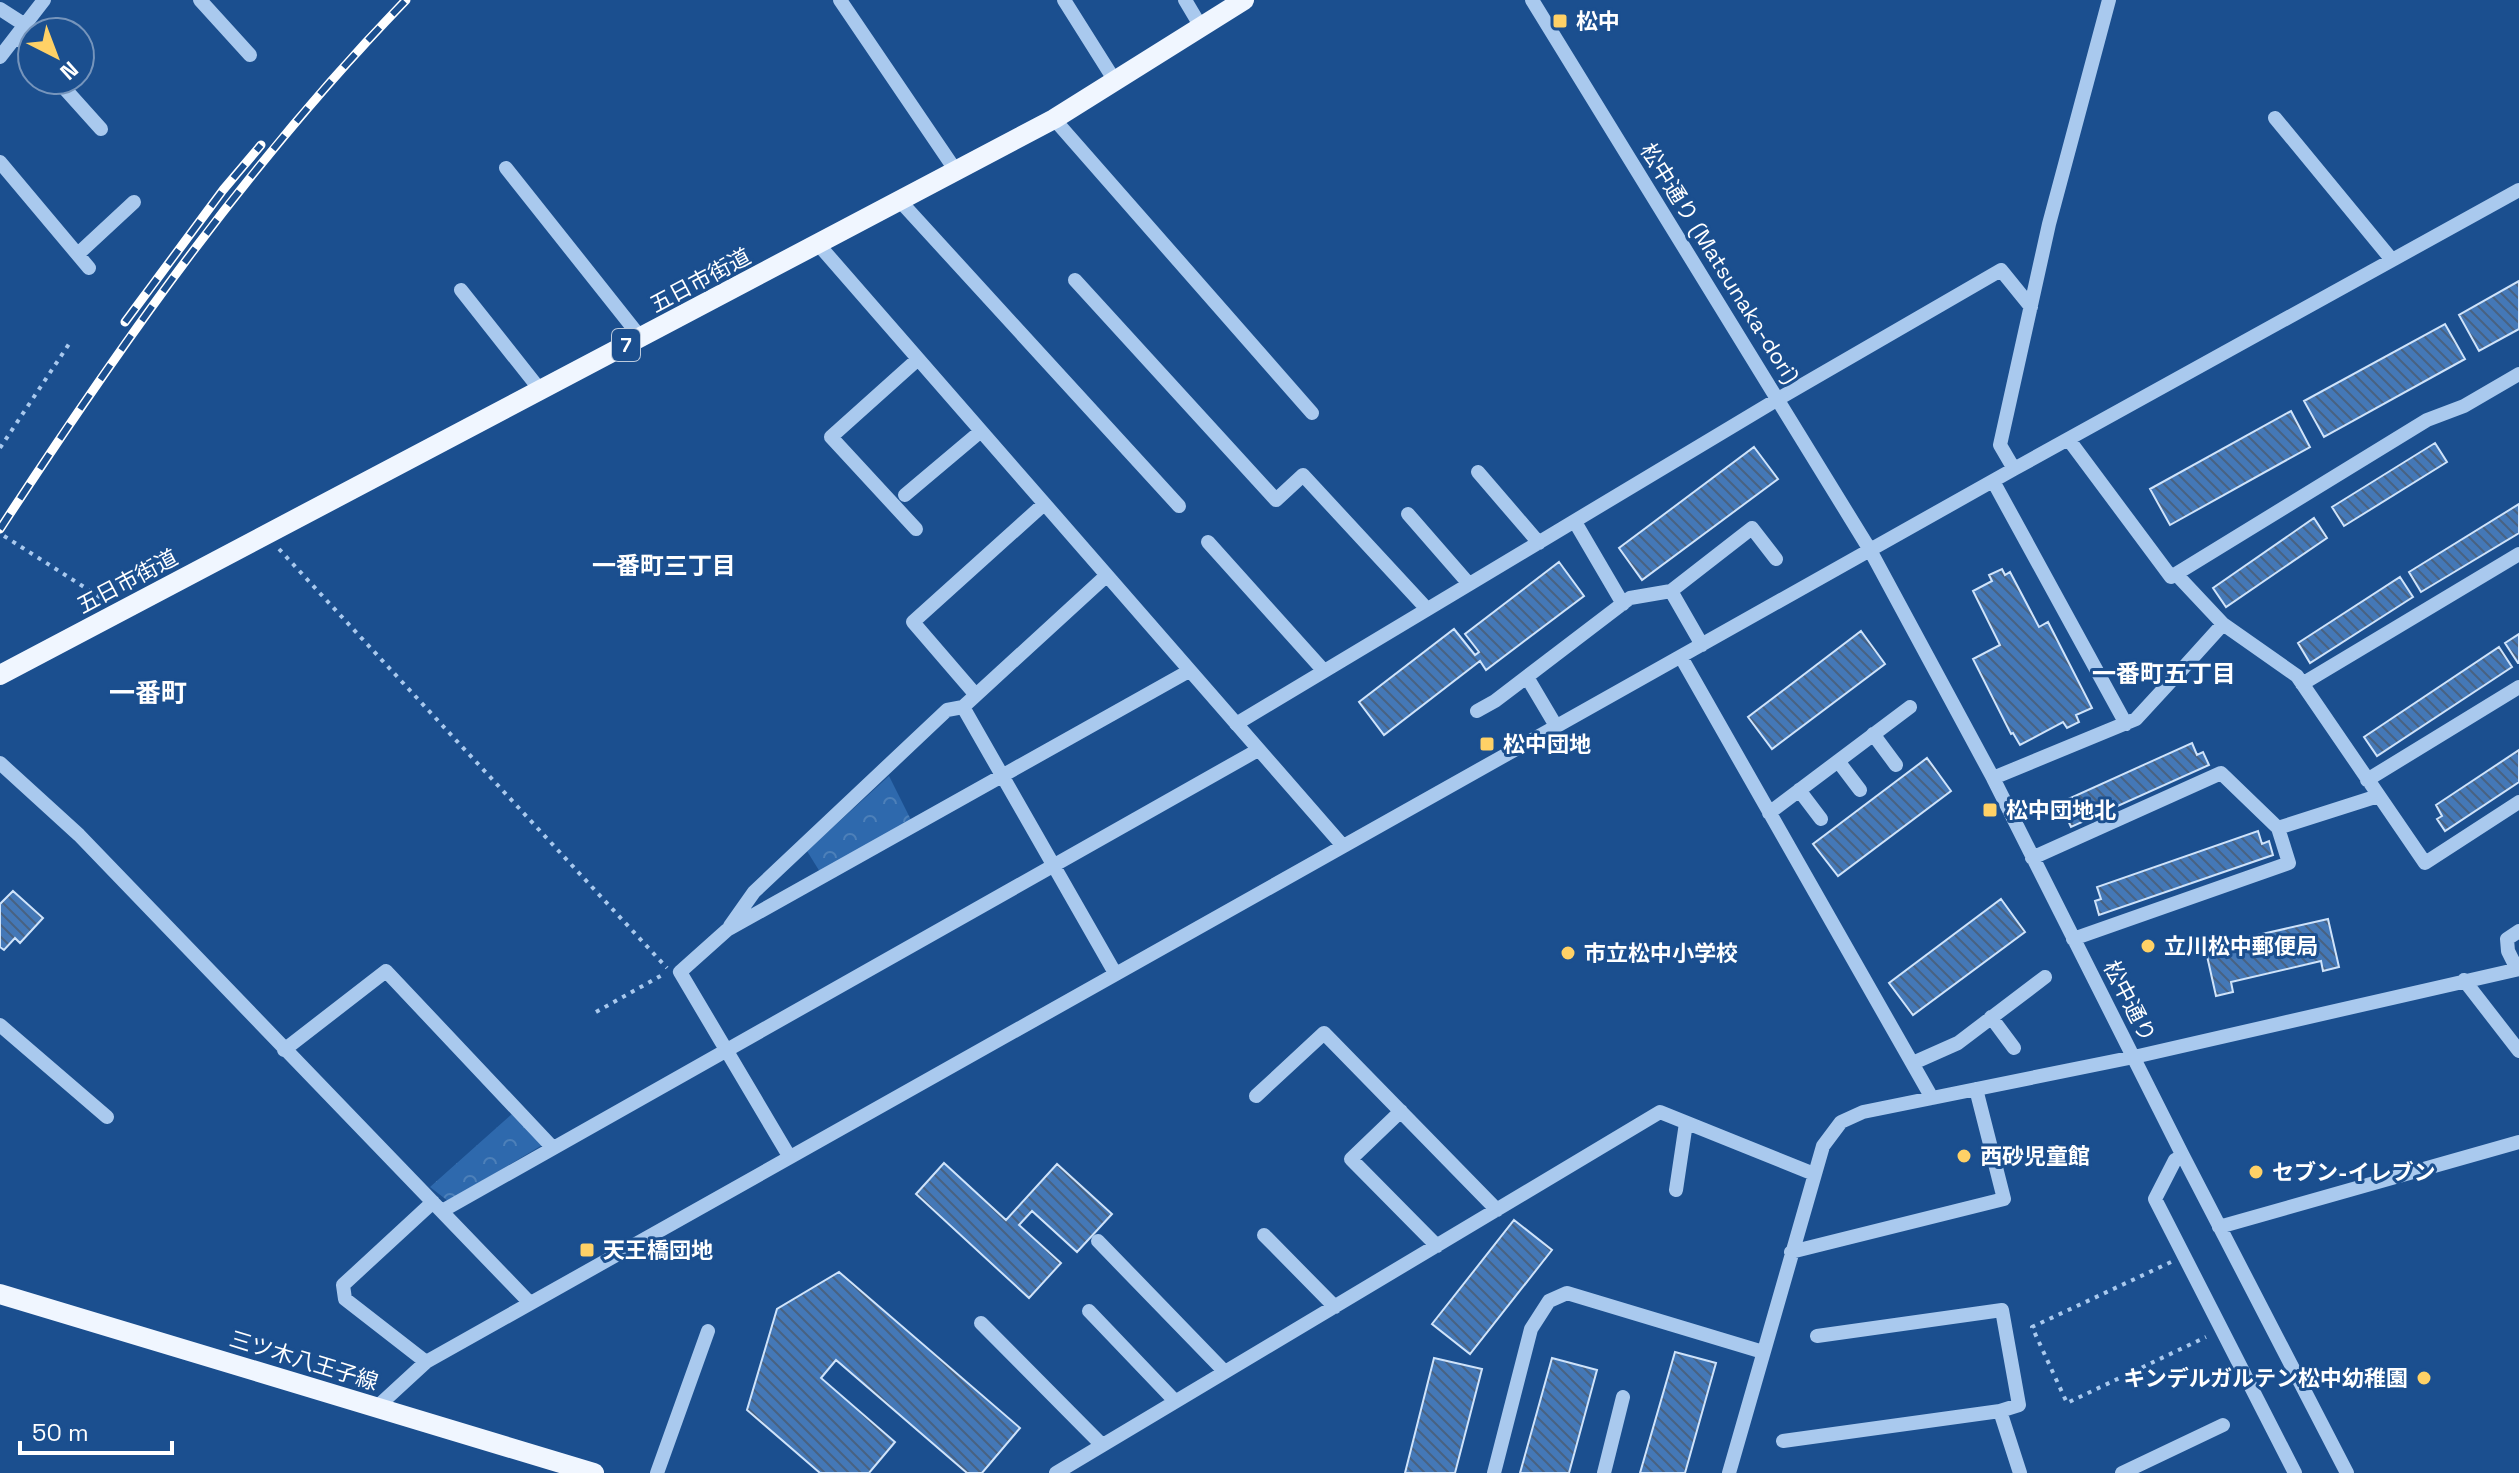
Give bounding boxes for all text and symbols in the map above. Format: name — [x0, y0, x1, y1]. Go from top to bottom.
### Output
place label: 松中 — [1576, 7, 1620, 35]
marker: 松中 — [1551, 12, 1569, 30]
north arrow — [16, 16, 96, 96]
text: N — [55, 56, 84, 86]
street label: 松中通り (Matsunaka-dori) — [1634, 138, 1806, 388]
street label: 五日市街道 — [645, 242, 755, 318]
road number: 7 — [612, 329, 640, 361]
street label: 五日市街道 — [72, 543, 182, 619]
district label: 一番町三丁目 — [592, 550, 736, 581]
district label: 一番町五丁目 — [2092, 658, 2236, 689]
district label: 一番町 — [109, 676, 187, 710]
place label: 松中団地 — [1503, 730, 1591, 758]
marker: 松中団地 — [1478, 735, 1496, 753]
place label: 松中団地北 — [2006, 796, 2116, 824]
marker: 松中団地北 — [1981, 801, 1999, 819]
place label: 立川松中郵便局 — [2164, 932, 2318, 960]
marker: 立川松中郵便局 — [2139, 937, 2157, 955]
place label: 市立松中小学校 — [1584, 939, 1738, 967]
marker: 市立松中小学校 — [1559, 944, 1577, 962]
street label: 松中通り — [2098, 955, 2162, 1047]
place label: 西砂児童館 — [1980, 1142, 2090, 1170]
marker: 西砂児童館 — [1955, 1147, 1973, 1165]
place label: セブン-イレブン — [2272, 1158, 2436, 1186]
marker: セブン-イレブン — [2247, 1163, 2265, 1181]
place label: 天王橋団地 — [603, 1236, 713, 1264]
marker: 天王橋団地 — [578, 1241, 596, 1259]
street label: 三ツ木八王子線 — [226, 1324, 382, 1396]
place label: キンデルガルテン松中幼稚園 — [2123, 1364, 2408, 1392]
marker: キンデルガルテン松中幼稚園 — [2415, 1369, 2433, 1387]
scale bar — [20, 1405, 172, 1455]
text: 50 m — [32, 1417, 89, 1448]

